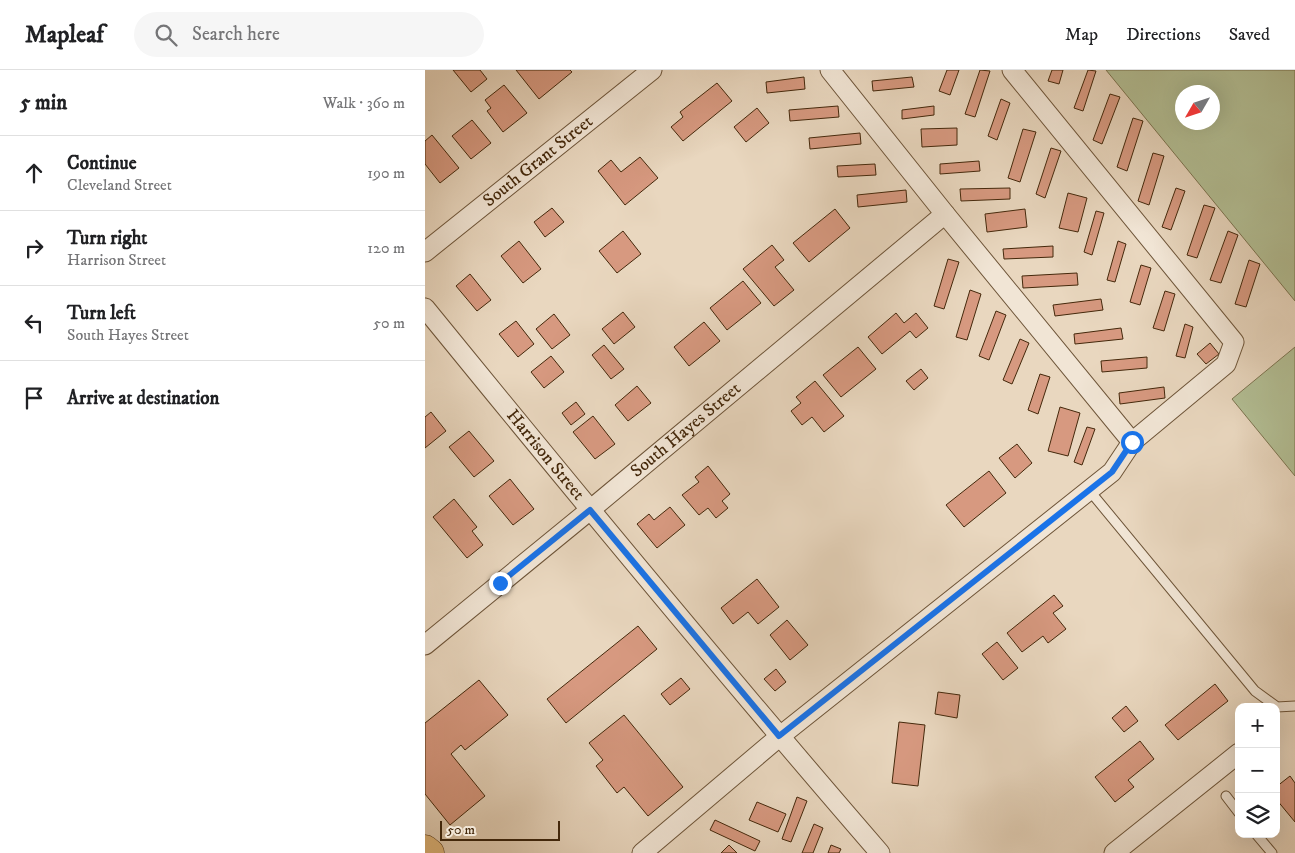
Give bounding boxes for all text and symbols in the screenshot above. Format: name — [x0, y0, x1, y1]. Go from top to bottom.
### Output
search box — [134, 12, 484, 57]
text: Mapleaf — [25, 20, 104, 50]
icon: search — [152, 21, 180, 49]
text: Search here — [192, 23, 280, 46]
text: Map — [1065, 24, 1098, 46]
text: Directions — [1126, 24, 1201, 46]
text: Saved — [1229, 24, 1270, 46]
north arrow — [1175, 85, 1220, 130]
text: 5 min — [20, 90, 67, 116]
text: Walk · 360 m — [323, 93, 405, 113]
street label: South Grant Street — [479, 111, 598, 212]
text: Continue — [67, 152, 137, 175]
icon: ahead — [20, 159, 48, 187]
text: 190 m — [367, 163, 405, 183]
text: Cleveland Street — [67, 175, 172, 195]
text: Turn right — [67, 227, 147, 250]
icon: right — [20, 234, 48, 262]
text: 120 m — [367, 238, 405, 258]
text: Harrison Street — [67, 250, 166, 270]
text: Turn left — [67, 302, 136, 325]
icon: left — [20, 309, 48, 337]
text: 50 m — [373, 313, 405, 333]
text: South Hayes Street — [67, 325, 189, 345]
street label: South Hayes Street — [626, 378, 746, 482]
icon: arrive — [20, 384, 48, 412]
text: Arrive at destination — [67, 387, 219, 410]
street label: Harrison Street — [501, 405, 589, 505]
route start — [1121, 431, 1144, 454]
route end — [489, 572, 512, 595]
map controls — [1235, 703, 1280, 838]
button: + — [1235, 703, 1280, 748]
button: − — [1235, 748, 1280, 793]
button: layers — [1235, 793, 1280, 838]
scale bar — [440, 818, 560, 841]
text: 50 m — [447, 821, 475, 839]

